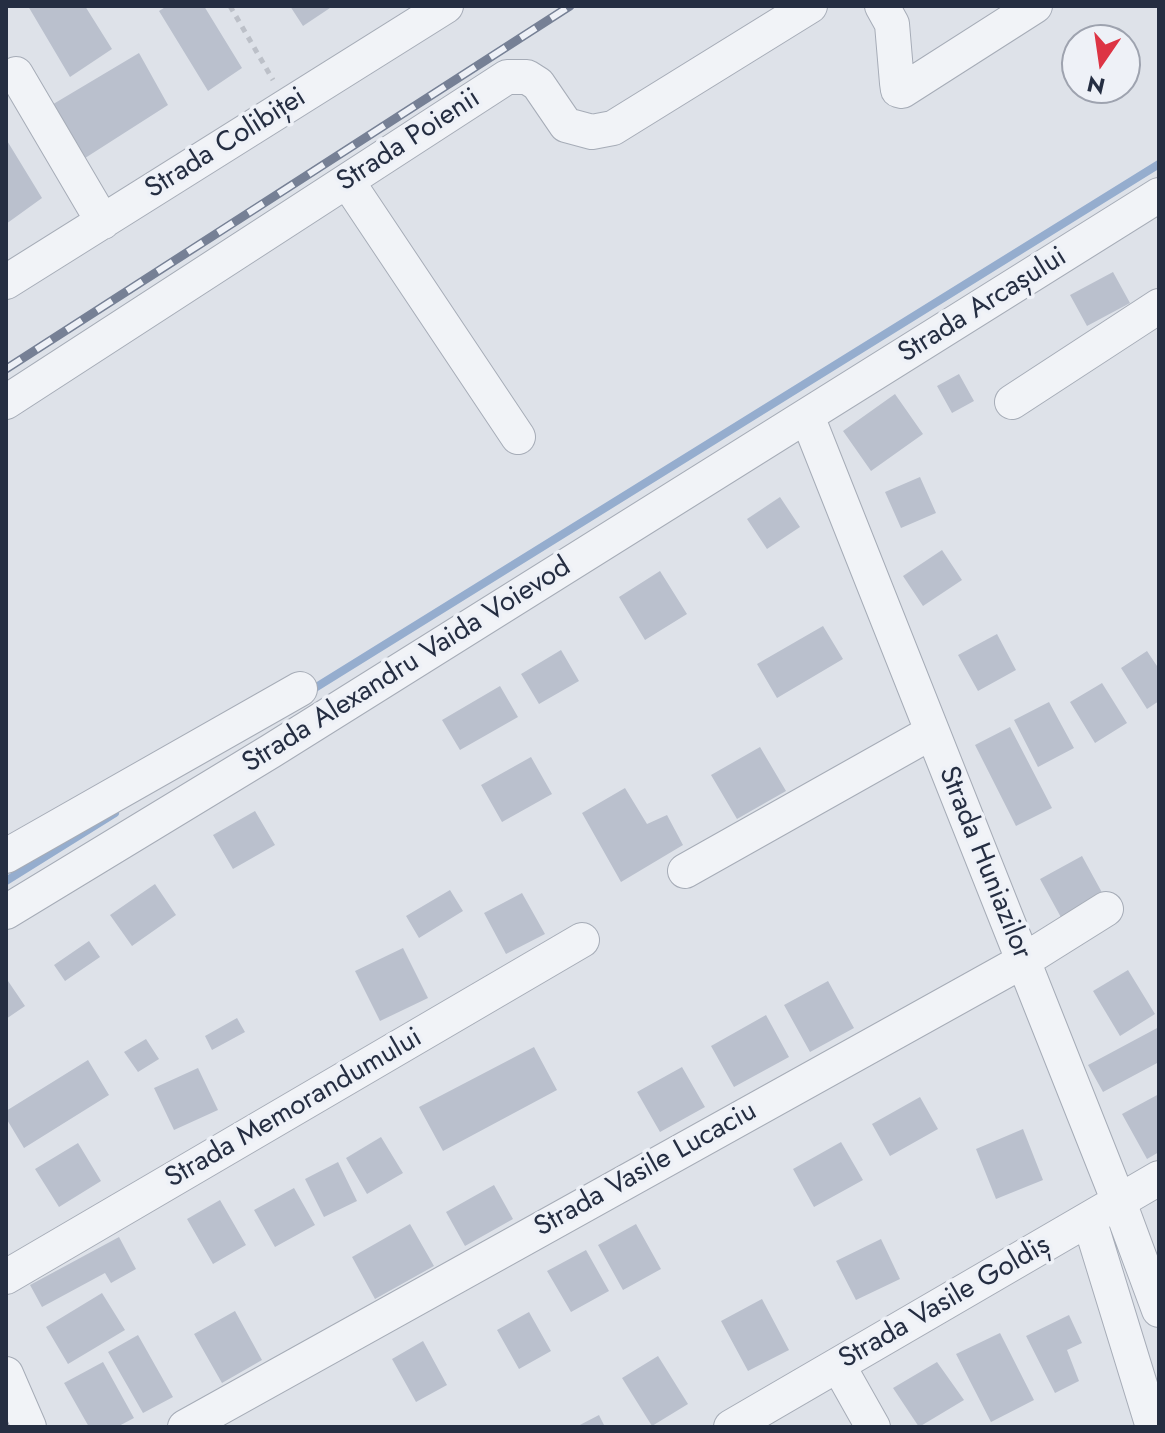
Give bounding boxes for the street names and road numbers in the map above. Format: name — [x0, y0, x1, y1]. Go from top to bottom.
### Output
street label: Strada Colibiței — [140, 81, 312, 207]
street label: Strada Poienii — [331, 82, 487, 200]
street label: Strada Arcașului — [893, 241, 1073, 371]
street label: Strada Alexandru Vaida Voievod — [237, 551, 577, 781]
street label: Strada Huniazilor — [930, 762, 1038, 964]
street label: Strada Memorandumului — [160, 1022, 428, 1196]
street label: Strada Vasile Lucaciu — [529, 1095, 763, 1245]
street label: Strada Vasile Goldiș — [834, 1229, 1056, 1377]

